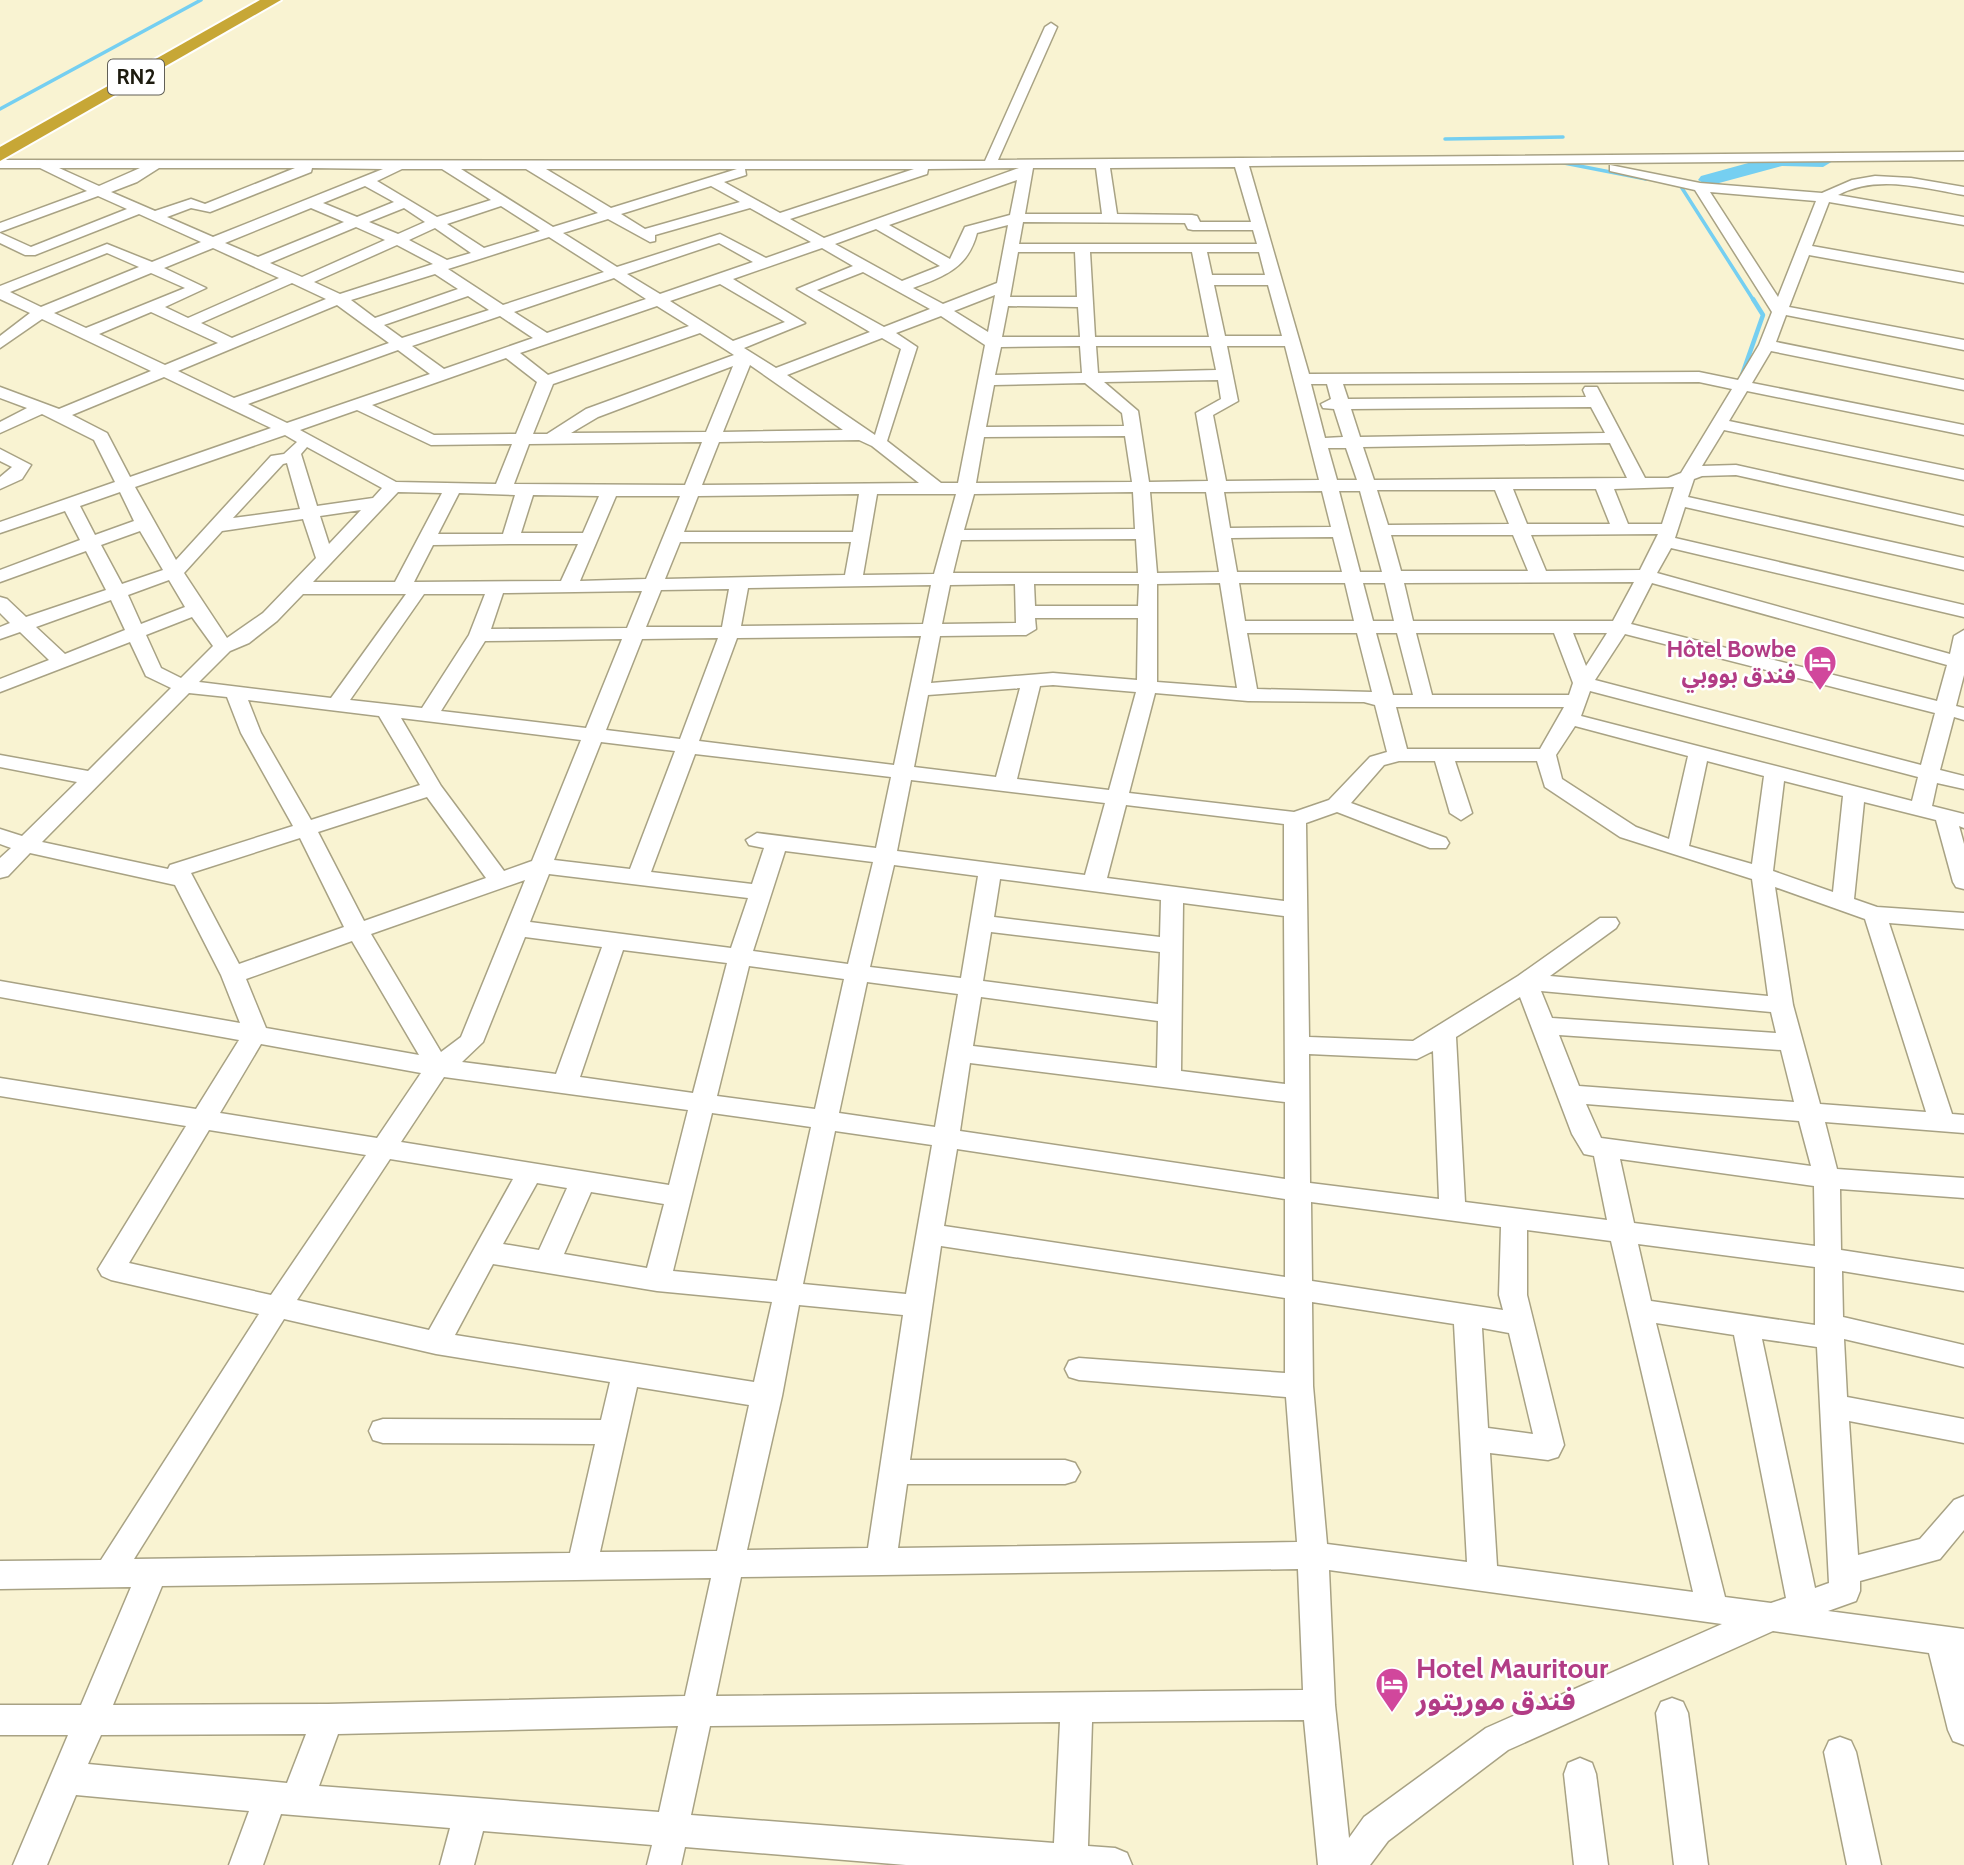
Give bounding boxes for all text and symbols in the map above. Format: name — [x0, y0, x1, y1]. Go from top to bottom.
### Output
road number: RN2 — [108, 60, 164, 94]
place label: Hôtel Bowbe فندق بووبي — [1667, 635, 1796, 693]
hotel icon: Hôtel Bowbe فندق بووبي — [1801, 643, 1839, 692]
place label: Hotel Mauritour فندق موريتور — [1415, 1651, 1609, 1717]
hotel icon: Hotel Mauritour فندق موريتور — [1373, 1665, 1411, 1714]

